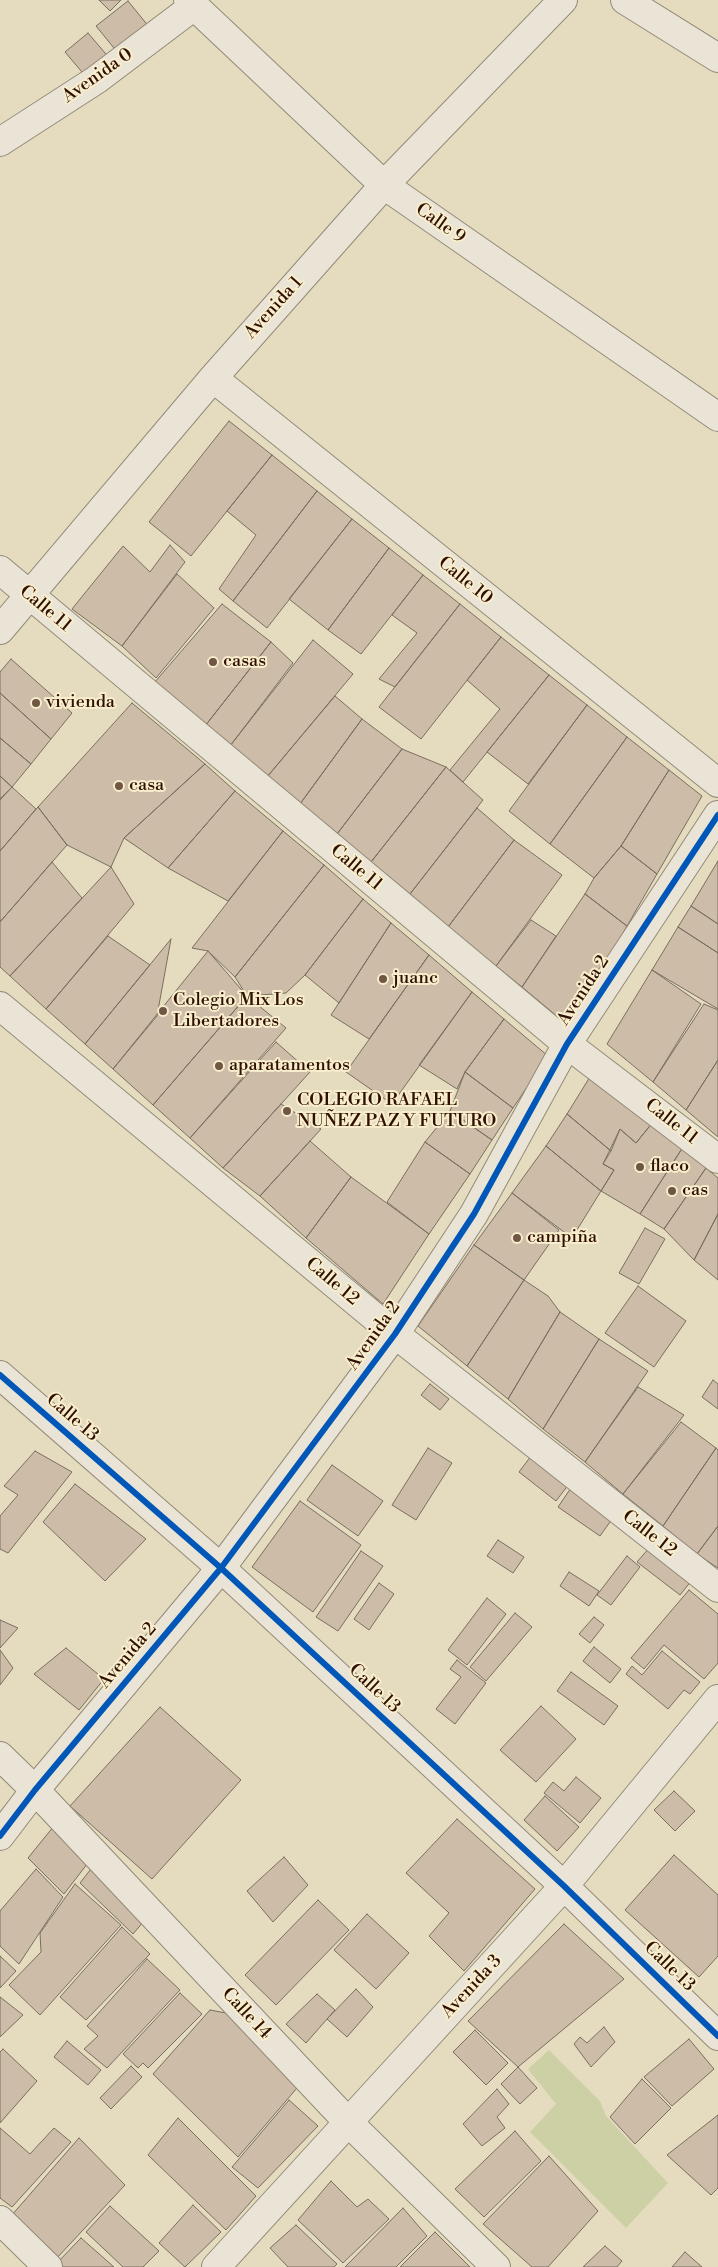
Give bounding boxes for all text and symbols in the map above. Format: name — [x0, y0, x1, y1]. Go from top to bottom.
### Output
street label: Avenida 0 — [59, 44, 137, 108]
street label: Calle 9 — [411, 199, 469, 249]
street label: Avenida 1 — [240, 272, 308, 344]
street label: Calle 10 — [433, 552, 497, 610]
street label: Calle 11 — [15, 581, 75, 637]
place label: casas — [223, 651, 266, 673]
marker: casas — [207, 656, 219, 668]
place label: vivienda — [46, 692, 115, 714]
marker: vivienda — [30, 697, 42, 709]
place label: casa — [129, 775, 164, 797]
marker: casa — [113, 780, 125, 792]
street label: Calle 11 — [326, 840, 386, 896]
street label: Avenida 2 — [553, 952, 615, 1030]
place label: juanc — [393, 968, 438, 990]
marker: juanc — [377, 973, 389, 985]
place label: Colegio Mix Los Libertadores — [173, 990, 304, 1032]
marker: Colegio Mix Los Libertadores — [157, 1005, 169, 1017]
place label: aparatamentos — [229, 1055, 350, 1077]
marker: aparatamentos — [213, 1060, 225, 1072]
place label: COLEGIO RAFAEL NUÑEZ PAZ Y FUTURO — [297, 1090, 496, 1132]
street label: Calle 11 — [640, 1095, 702, 1149]
marker: COLEGIO RAFAEL NUÑEZ PAZ Y FUTURO — [281, 1105, 293, 1117]
place label: flaco — [650, 1156, 689, 1178]
marker: flaco — [634, 1161, 646, 1173]
place label: cas — [682, 1180, 708, 1202]
marker: cas — [666, 1185, 678, 1197]
place label: campiña — [527, 1227, 597, 1249]
marker: campiña — [511, 1232, 523, 1244]
street label: Calle 12 — [301, 1253, 363, 1311]
street label: Avenida 2 — [342, 1297, 406, 1375]
street label: Calle 13 — [41, 1389, 103, 1447]
street label: Calle 12 — [617, 1506, 681, 1562]
street label: Avenida 2 — [94, 1619, 162, 1693]
street label: Calle 13 — [344, 1660, 404, 1718]
street label: Calle 13 — [639, 1937, 699, 1997]
street label: Avenida 3 — [437, 1951, 507, 2023]
street label: Calle 14 — [217, 1984, 275, 2044]

